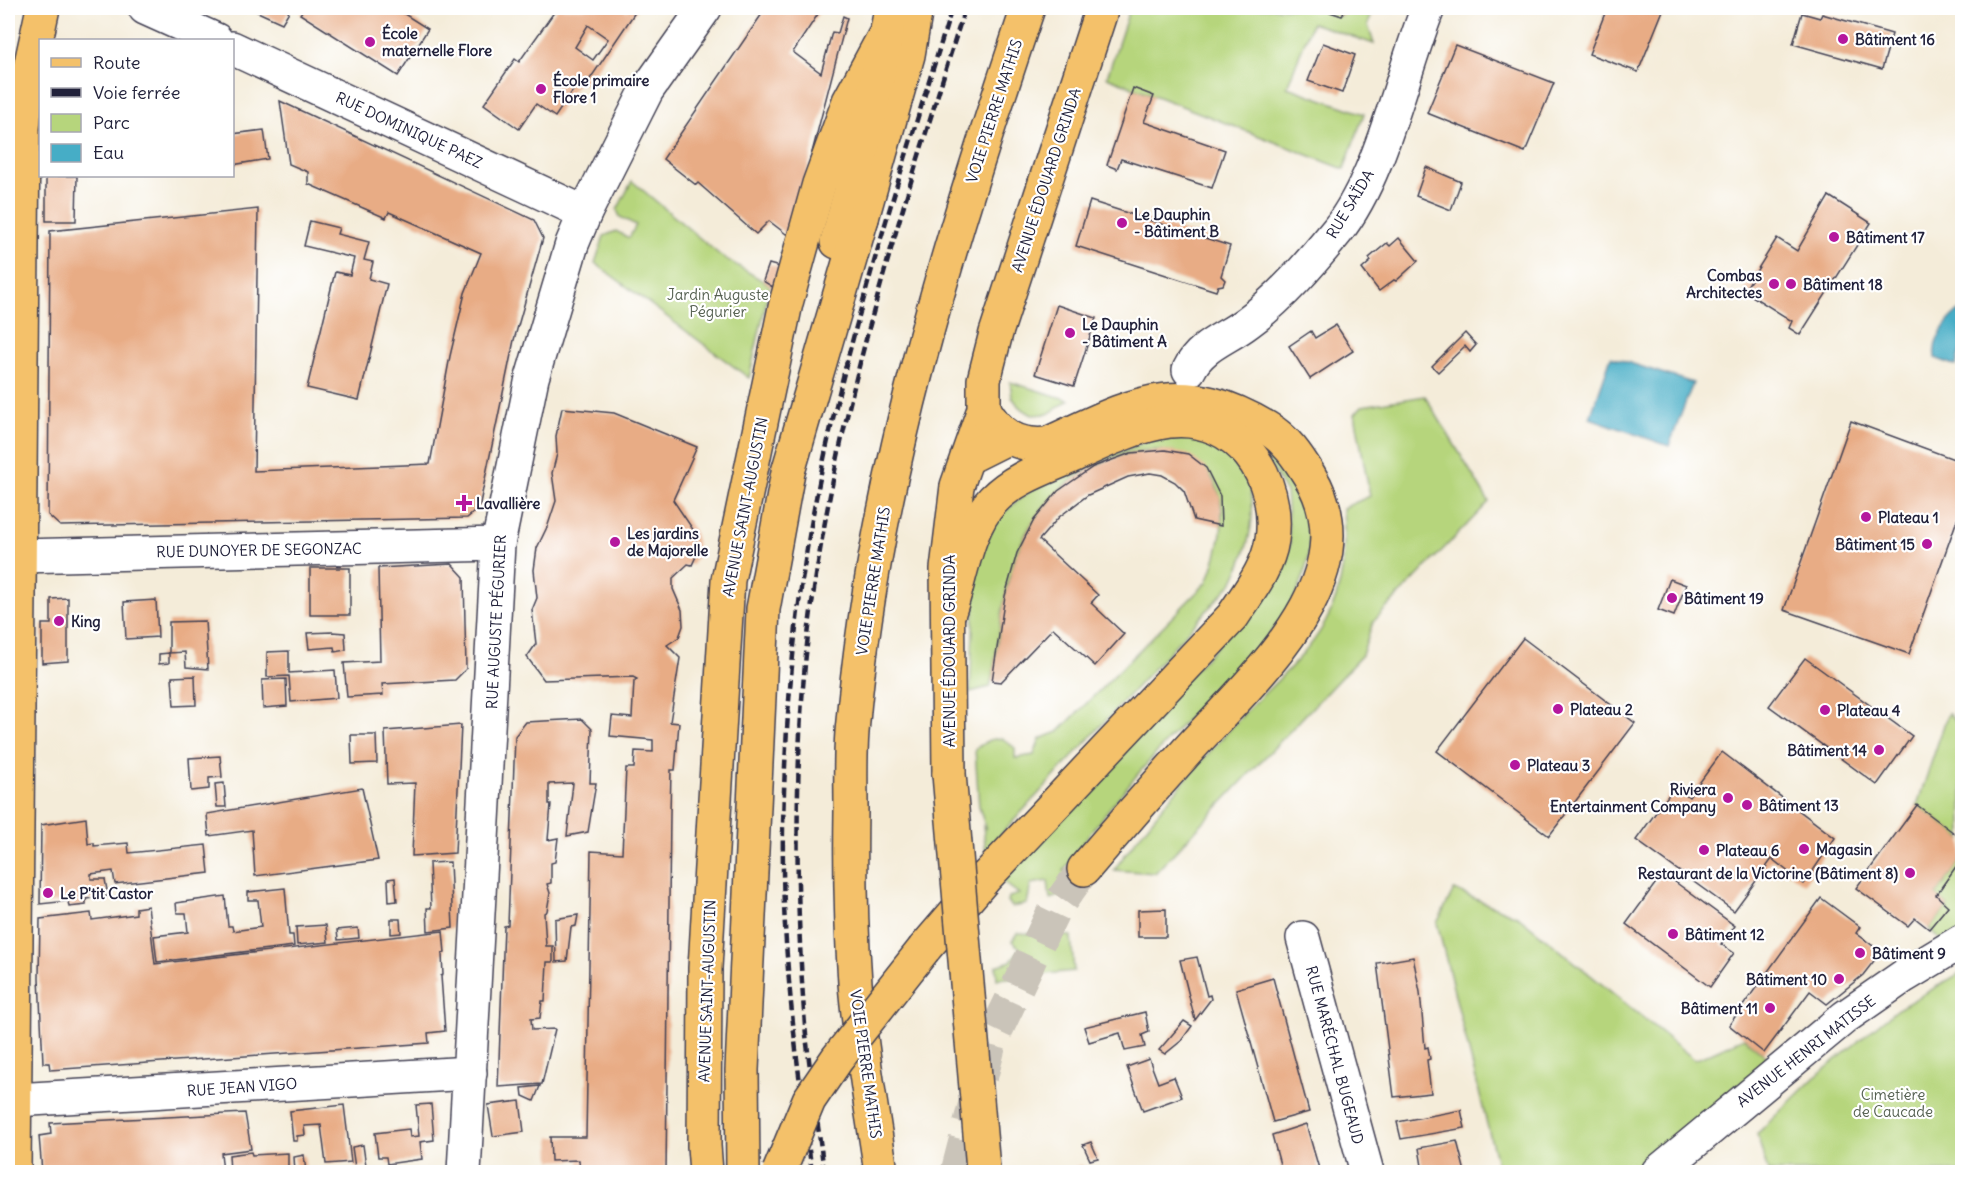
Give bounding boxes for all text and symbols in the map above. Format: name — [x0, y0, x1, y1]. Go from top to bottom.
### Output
place label: École maternelle Flore — [382, 23, 492, 60]
place label: Bâtiment 16 — [1855, 30, 1935, 49]
marker: Bâtiment 16 — [1836, 32, 1850, 46]
marker: École maternelle Flore — [363, 35, 377, 49]
street label: VOIE PIERRE MATHIS — [962, 37, 1026, 185]
legend — [39, 39, 234, 177]
text: Route — [93, 51, 141, 74]
place label: École primaire Flore 1 — [553, 70, 649, 107]
text: Voie ferrée — [93, 81, 180, 104]
marker: École primaire Flore 1 — [534, 82, 548, 96]
street label: AVENUE ÉDOUARD GRINDA — [1007, 85, 1085, 275]
street label: RUE DOMINIQUE PAEZ — [333, 88, 486, 172]
text: Parc — [93, 111, 130, 134]
text: Eau — [93, 141, 124, 164]
street label: RUE SAÏDA — [1322, 166, 1378, 242]
place label: Le Dauphin - Bâtiment B — [1134, 205, 1219, 241]
marker: Le Dauphin - Bâtiment B — [1115, 216, 1129, 230]
place label: Bâtiment 17 — [1846, 228, 1925, 247]
marker: Bâtiment 17 — [1827, 230, 1841, 244]
place label: Combas Architectes — [1686, 266, 1762, 302]
place label: Bâtiment 18 — [1803, 275, 1883, 294]
marker: Combas Architectes — [1767, 277, 1781, 291]
marker: Bâtiment 18 — [1784, 277, 1798, 291]
park label: Jardin Auguste Pégurier — [667, 285, 769, 321]
place label: Le Dauphin - Bâtiment A — [1082, 315, 1167, 351]
marker: Le Dauphin - Bâtiment A — [1063, 326, 1077, 340]
street label: AVENUE SAINT-AUGUSTIN — [718, 415, 772, 599]
place label: Lavallière — [476, 494, 540, 513]
marker: Lavallière — [457, 496, 471, 510]
street label: VOIE PIERRE MATHIS — [852, 505, 894, 657]
place label: Plateau 1 — [1878, 508, 1939, 527]
marker: Plateau 1 — [1859, 510, 1873, 524]
place label: Les jardins de Majorelle — [627, 524, 708, 560]
street label: RUE AUGUSTE PÉGURIER — [482, 534, 510, 710]
marker: Les jardins de Majorelle — [608, 535, 622, 549]
place label: Bâtiment 15 — [1835, 535, 1915, 554]
marker: Bâtiment 15 — [1920, 537, 1934, 551]
street label: RUE DUNOYER DE SEGONZAC — [156, 539, 362, 561]
street label: AVENUE ÉDOUARD GRINDA — [940, 554, 959, 747]
place label: Bâtiment 19 — [1684, 589, 1764, 608]
marker: Bâtiment 19 — [1665, 591, 1679, 605]
place label: King — [71, 612, 101, 632]
marker: King — [52, 614, 66, 628]
place label: Plateau 2 — [1570, 700, 1633, 719]
place label: Plateau 4 — [1837, 701, 1901, 720]
marker: Plateau 2 — [1551, 702, 1565, 716]
marker: Plateau 4 — [1818, 703, 1832, 717]
place label: Bâtiment 14 — [1787, 741, 1867, 760]
marker: Bâtiment 14 — [1872, 743, 1886, 757]
place label: Plateau 3 — [1527, 756, 1590, 775]
marker: Plateau 3 — [1508, 758, 1522, 772]
place label: Riviera Entertainment Company — [1550, 780, 1716, 817]
marker: Riviera Entertainment Company — [1721, 791, 1735, 805]
place label: Bâtiment 13 — [1759, 796, 1839, 815]
marker: Bâtiment 13 — [1740, 798, 1754, 812]
place label: Magasin — [1816, 840, 1873, 860]
place label: Plateau 6 — [1716, 841, 1780, 860]
marker: Magasin — [1797, 842, 1811, 856]
marker: Plateau 6 — [1697, 843, 1711, 857]
place label: Restaurant de la Victorine (Bâtiment 8) — [1638, 864, 1898, 884]
marker: Restaurant de la Victorine (Bâtiment 8) — [1903, 866, 1917, 880]
place label: Le P'tit Castor — [60, 884, 154, 903]
marker: Le P'tit Castor — [41, 886, 55, 900]
street label: AVENUE SAINT-AUGUSTIN — [694, 899, 720, 1083]
place label: Bâtiment 12 — [1685, 925, 1764, 944]
marker: Bâtiment 12 — [1666, 927, 1680, 941]
place label: Bâtiment 9 — [1872, 944, 1946, 963]
marker: Bâtiment 9 — [1853, 946, 1867, 960]
street label: RUE MARÉCHAL BUGEAUD — [1302, 964, 1368, 1146]
place label: Bâtiment 10 — [1746, 970, 1827, 989]
marker: Bâtiment 10 — [1832, 972, 1846, 986]
street label: VOIE PIERRE MATHIS — [846, 988, 886, 1140]
street label: AVENUE HENRI MATISSE — [1733, 991, 1879, 1111]
place label: Bâtiment 11 — [1681, 999, 1758, 1018]
marker: Bâtiment 11 — [1763, 1001, 1777, 1015]
street label: RUE JEAN VIGO — [186, 1074, 298, 1100]
park label: Cimetière de Caucade — [1853, 1085, 1933, 1121]

